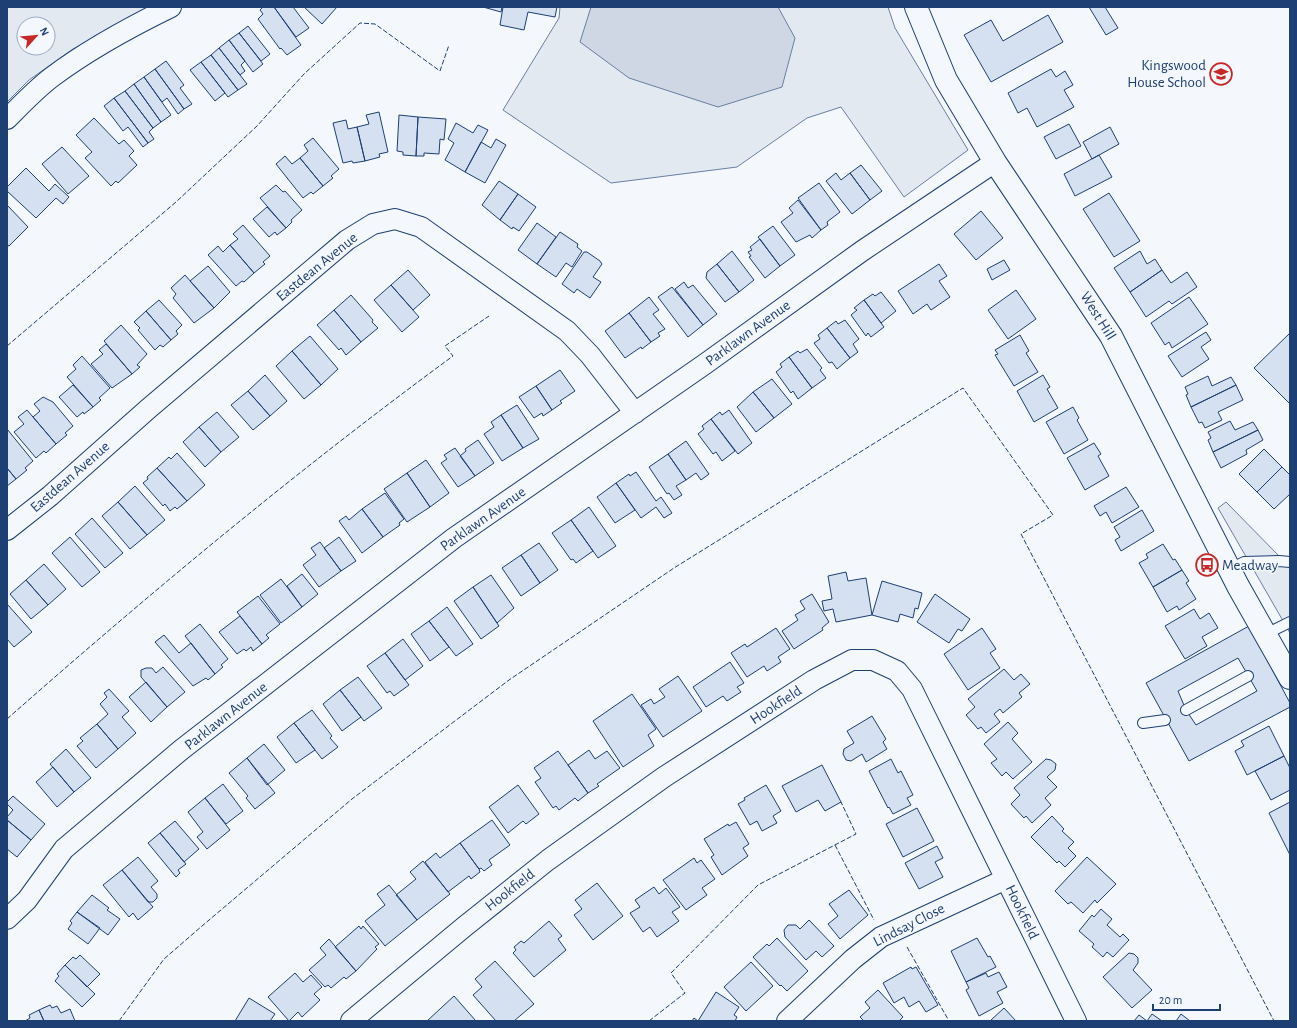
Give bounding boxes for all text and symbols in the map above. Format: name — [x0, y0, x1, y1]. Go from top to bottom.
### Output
north arrow — [16, 16, 56, 56]
text: N — [38, 26, 51, 38]
place label: Kingswood House School — [1127, 58, 1206, 90]
school or university icon: Kingswood House School — [1208, 61, 1234, 87]
street label: Eastdean Avenue — [274, 230, 360, 304]
street label: West Hill — [1077, 289, 1119, 343]
street label: Parklawn Avenue — [703, 297, 793, 369]
street label: Eastdean Avenue — [28, 439, 112, 515]
street label: Parklawn Avenue — [438, 484, 528, 554]
bus stop icon: Meadway — [1194, 552, 1220, 578]
place label: Meadway — [1222, 558, 1279, 573]
street label: Parklawn Avenue — [182, 679, 270, 753]
street label: Hookfield — [747, 683, 805, 727]
street label: Hookfield — [482, 866, 538, 914]
street label: Hookfield — [1002, 883, 1042, 942]
street label: Lindsay Close — [871, 901, 947, 949]
scale bar — [1153, 986, 1220, 1012]
text: 20 m — [1159, 994, 1182, 1006]

